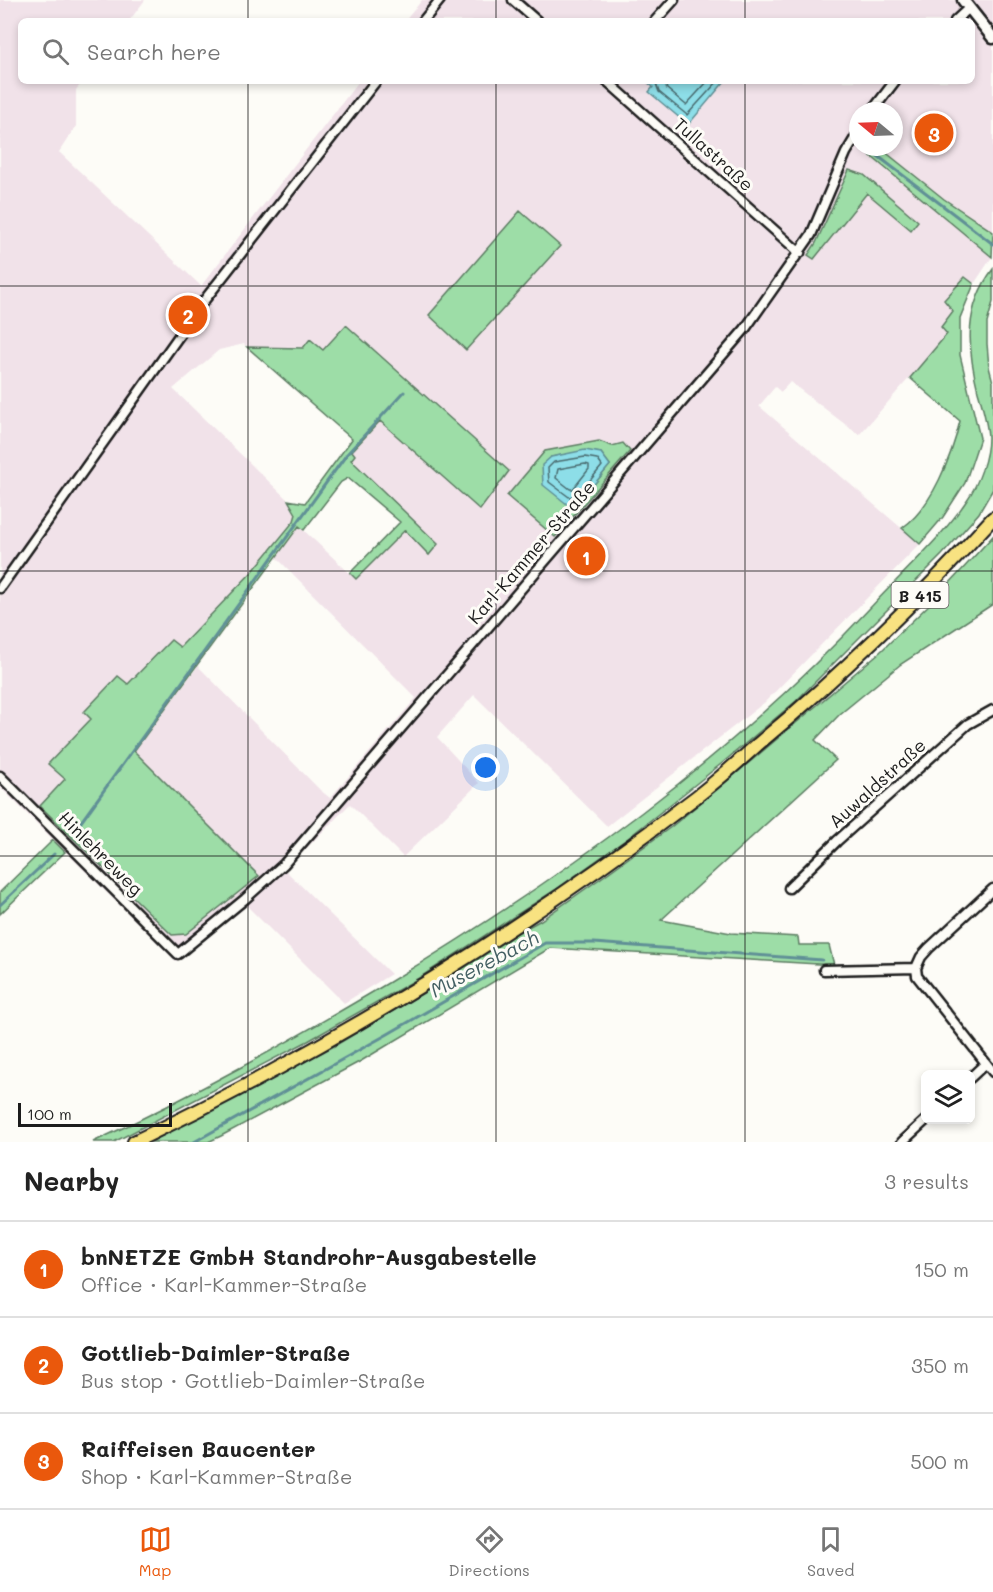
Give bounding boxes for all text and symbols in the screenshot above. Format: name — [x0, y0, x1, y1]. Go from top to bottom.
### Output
search box — [18, 18, 975, 84]
icon: search — [39, 35, 72, 68]
text: Search here — [87, 37, 221, 66]
north arrow — [849, 102, 903, 156]
pin: 3 — [914, 110, 954, 156]
street label: Tullastraße — [669, 112, 759, 196]
pin: 2 — [168, 292, 207, 338]
street label: Karl-Kammer-Straße — [462, 475, 600, 629]
pin: 1 — [566, 534, 606, 578]
road number: B 415 — [892, 582, 948, 608]
street label: Auwaldstraße — [823, 733, 931, 833]
your location — [471, 753, 500, 782]
street label: Hinlehreweg — [54, 806, 148, 900]
water label: Muserebach — [425, 923, 543, 1003]
map controls — [921, 1070, 975, 1124]
button: layers — [921, 1070, 975, 1124]
scale bar — [18, 1100, 172, 1128]
text: 100 m — [27, 1103, 72, 1124]
text: Nearby — [24, 1164, 119, 1198]
text: 3 results — [884, 1168, 969, 1194]
text: bnNETZE GmbH Standrohr-Ausgabestelle — [81, 1242, 537, 1271]
text: 1 — [39, 1256, 48, 1282]
text: 150 m — [914, 1256, 969, 1282]
text: Office · Karl-Kammer-Straße — [81, 1271, 367, 1297]
text: Gottlieb-Daimler-Straße — [81, 1338, 350, 1367]
text: 2 — [38, 1352, 49, 1378]
text: 350 m — [911, 1352, 969, 1378]
text: Bus stop · Gottlieb-Daimler-Straße — [81, 1367, 425, 1393]
text: Raiffeisen Baucenter — [81, 1434, 315, 1463]
text: 3 — [38, 1448, 50, 1474]
text: 500 m — [910, 1448, 969, 1474]
text: Shop · Karl-Kammer-Straße — [81, 1463, 352, 1489]
tab: Map — [139, 1523, 172, 1580]
tab: Directions — [449, 1523, 530, 1580]
tab: Saved — [807, 1523, 854, 1580]

